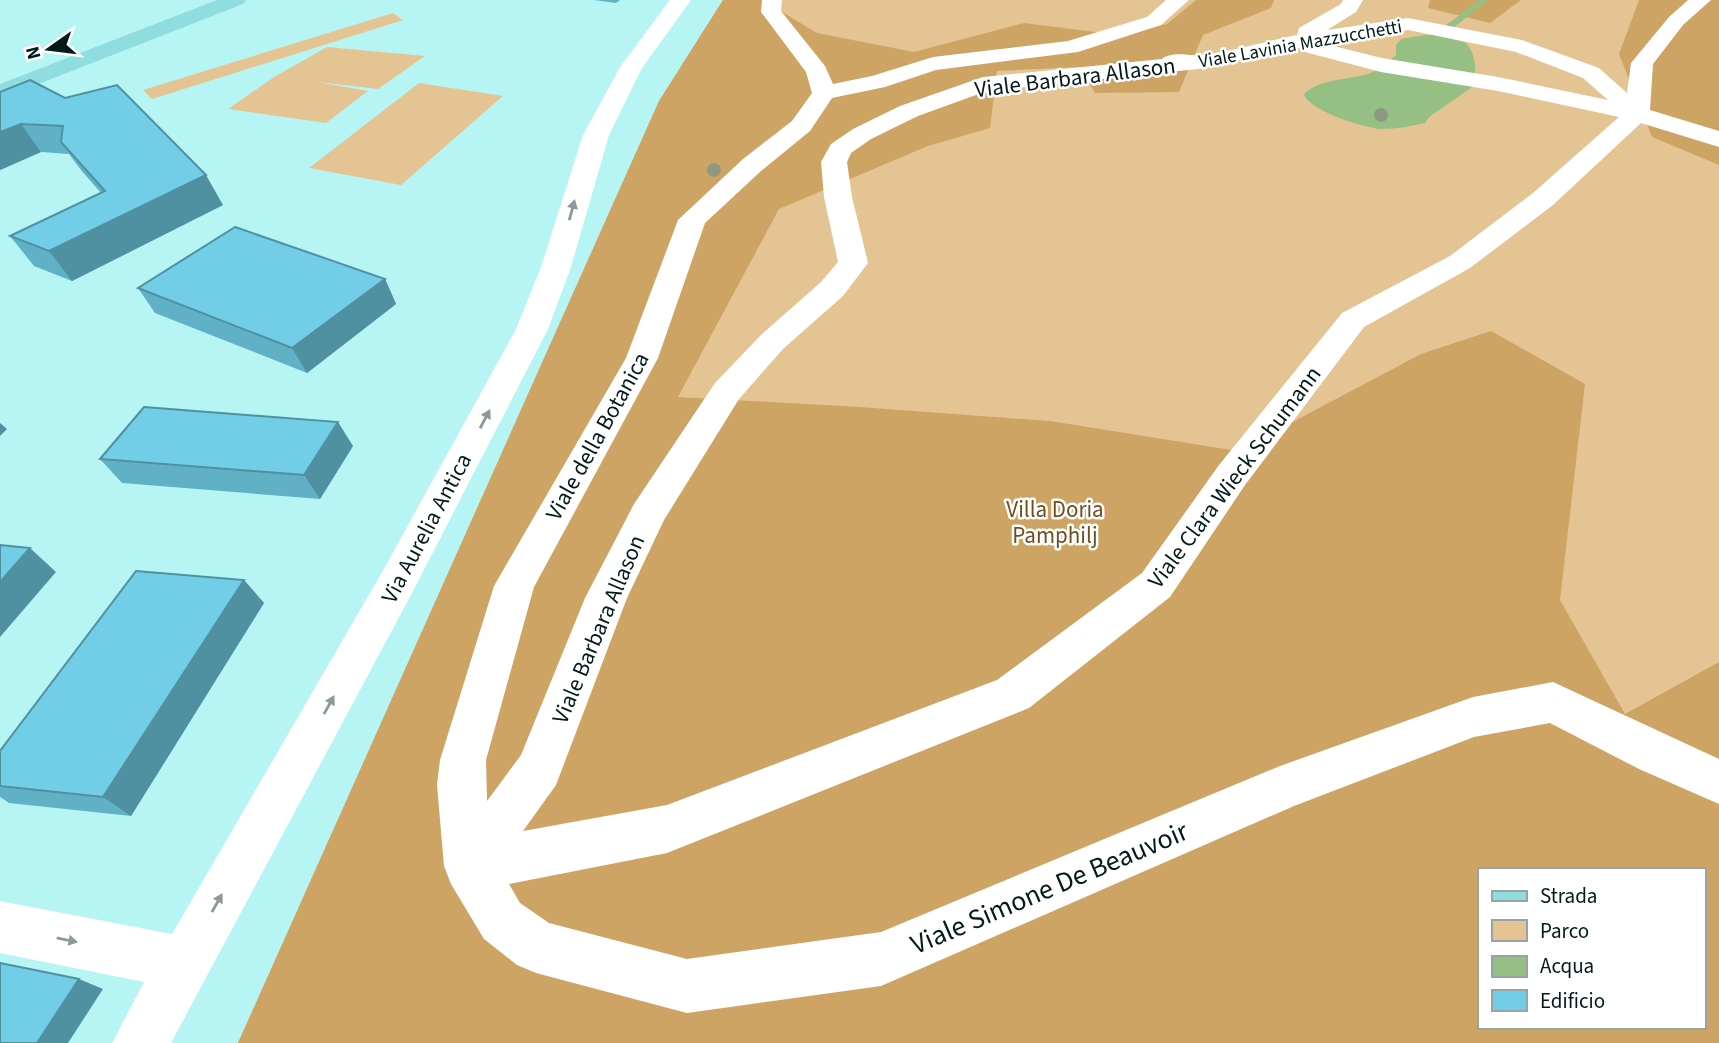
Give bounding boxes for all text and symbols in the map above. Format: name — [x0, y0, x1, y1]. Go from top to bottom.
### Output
street label: Viale Lavinia Mazzucchetti — [1196, 13, 1404, 76]
north arrow — [14, 14, 84, 84]
text: N — [19, 43, 49, 62]
street label: Viale Barbara Allason — [973, 49, 1177, 106]
one-way arrow — [567, 199, 578, 221]
street label: Viale della Botanica — [538, 346, 657, 526]
street label: Viale Clara Wieck Schumann — [1140, 359, 1329, 595]
one-way arrow — [479, 409, 491, 429]
street label: Via Aurelia Antica — [373, 447, 480, 609]
park label: Villa Doria Pamphilj — [1006, 493, 1104, 552]
street label: Viale Barbara Allason — [544, 530, 653, 729]
one-way arrow — [323, 695, 335, 715]
street label: Viale Simone De Beauvoir — [904, 811, 1195, 965]
legend — [1478, 868, 1705, 1029]
text: Strada — [1540, 881, 1597, 911]
one-way arrow — [211, 893, 223, 913]
text: Parco — [1540, 916, 1589, 946]
one-way arrow — [56, 935, 78, 946]
text: Acqua — [1540, 951, 1594, 981]
text: Edificio — [1540, 986, 1605, 1016]

